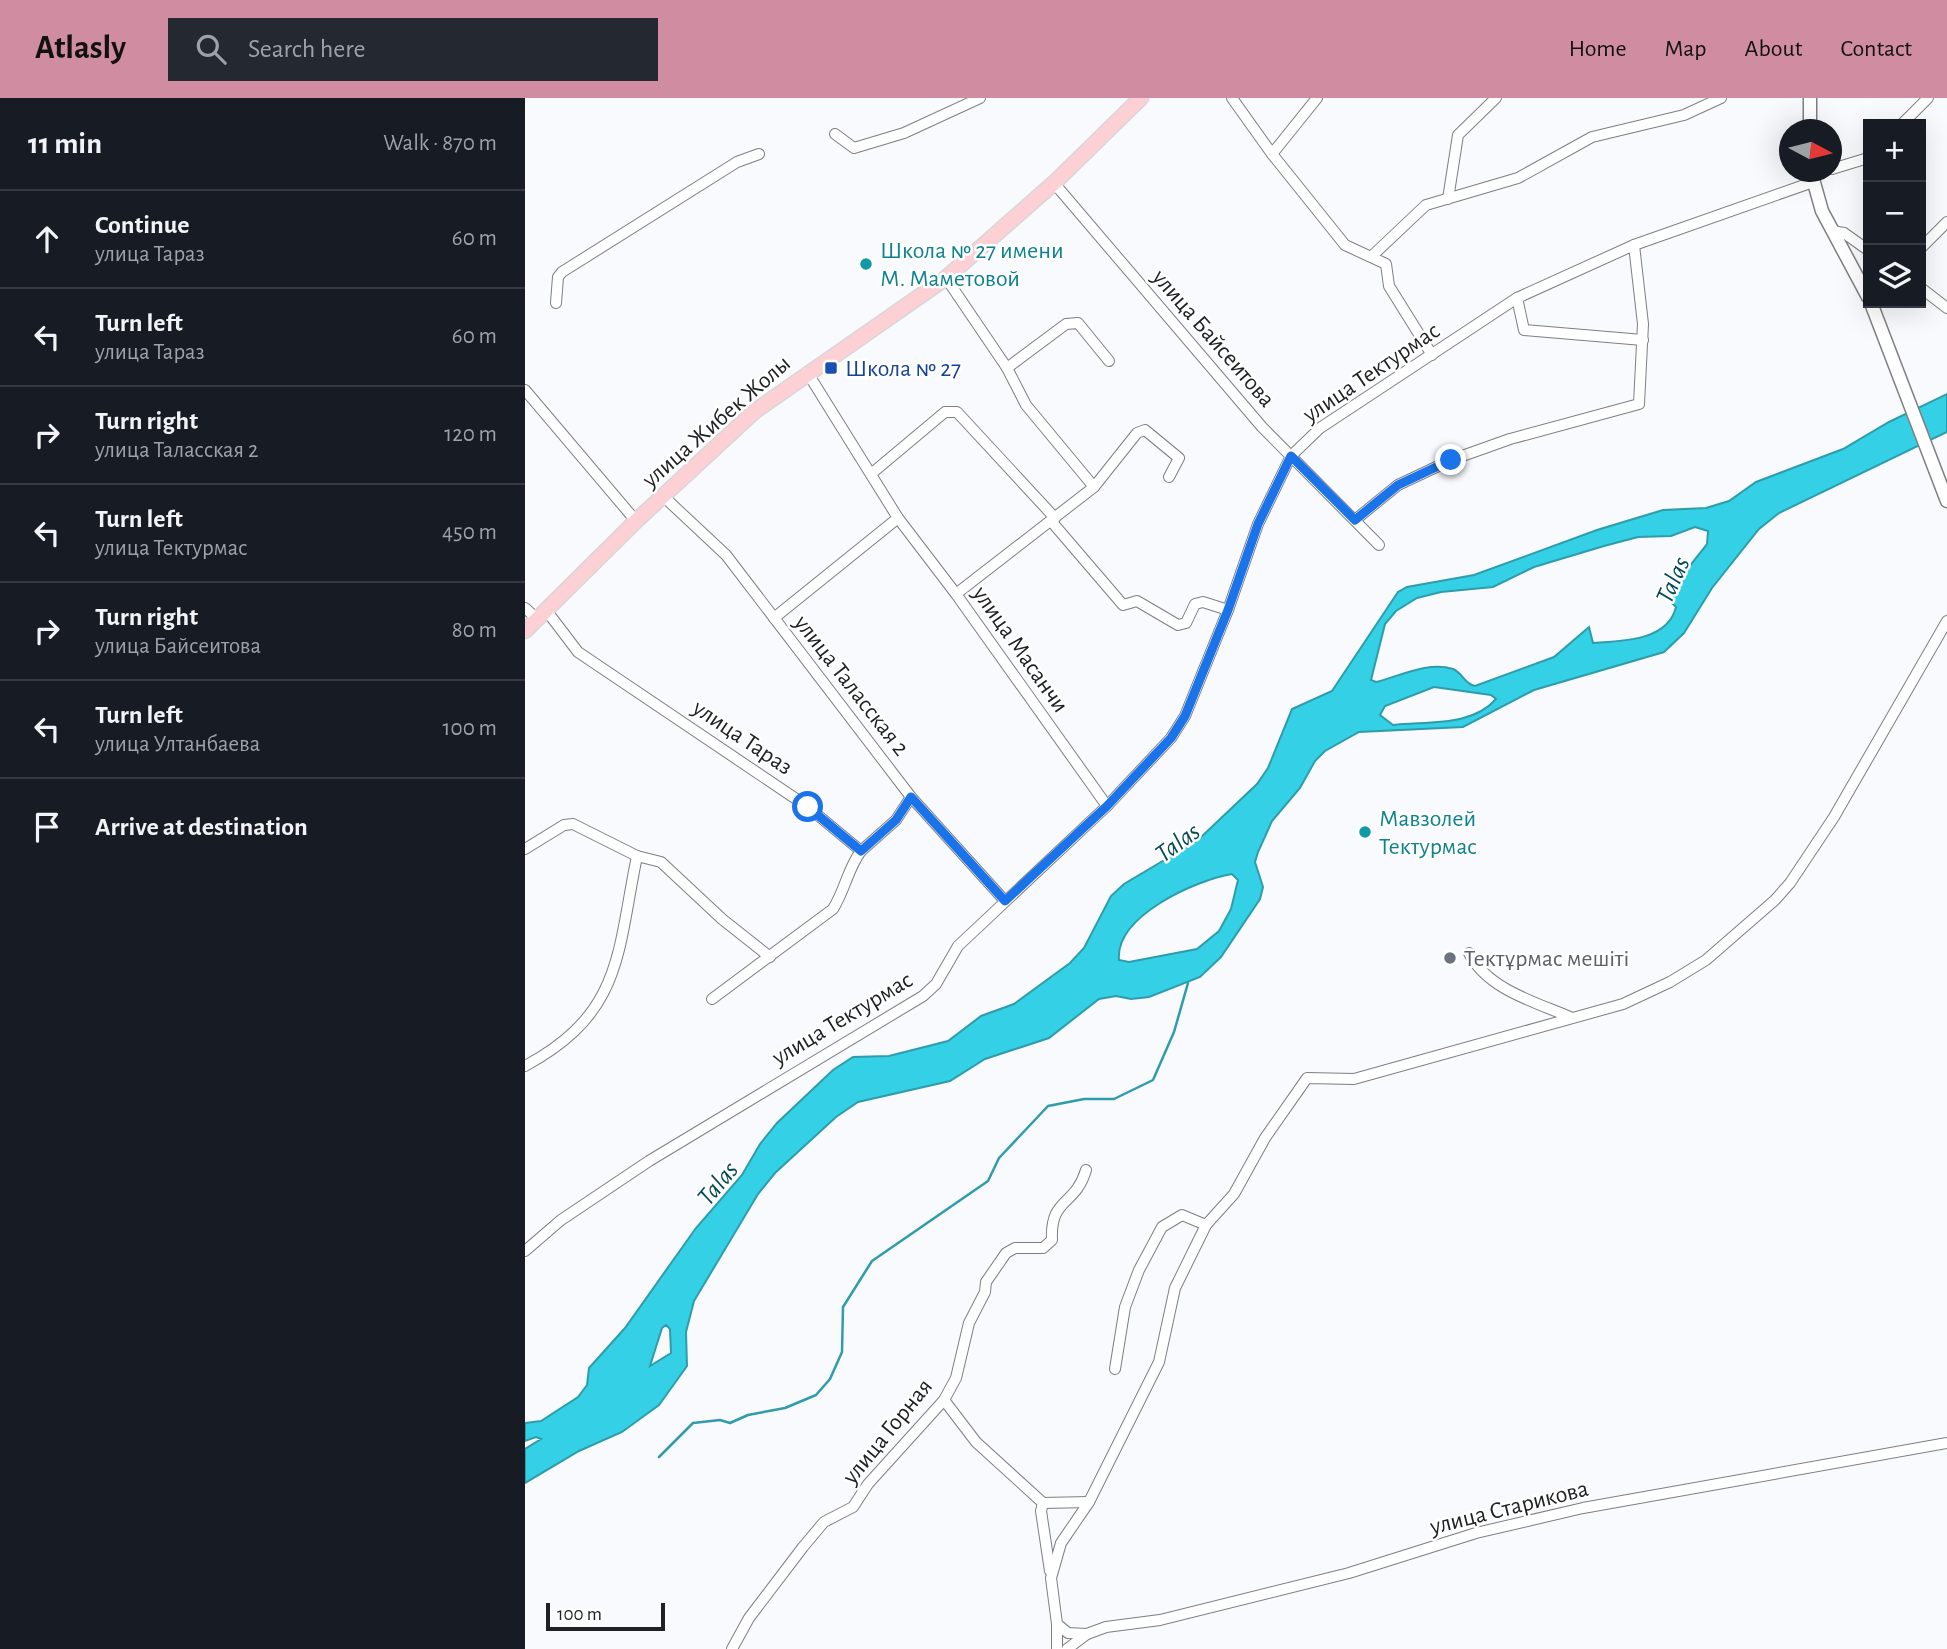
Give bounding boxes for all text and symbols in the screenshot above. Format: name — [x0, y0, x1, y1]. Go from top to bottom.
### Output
search box — [168, 18, 658, 81]
icon: search — [192, 30, 230, 68]
text: Atlasly — [35, 32, 126, 65]
text: Search here — [248, 36, 366, 62]
text: Home — [1569, 37, 1627, 61]
text: Map — [1665, 37, 1707, 61]
text: About — [1745, 37, 1802, 61]
text: Contact — [1840, 37, 1912, 61]
north arrow — [1779, 119, 1842, 182]
map controls — [1863, 119, 1926, 308]
button: + — [1863, 119, 1926, 182]
text: 11 min — [28, 129, 102, 159]
text: Walk · 870 m — [383, 132, 497, 155]
button: − — [1863, 182, 1926, 245]
text: Continue — [95, 212, 190, 238]
icon: ahead — [28, 220, 66, 258]
text: 60 m — [452, 227, 497, 250]
place label: Школа № 27 имени М. Маметовой — [880, 239, 1064, 291]
text: улица Тараз — [95, 243, 205, 266]
button: layers — [1863, 245, 1926, 308]
marker: Школа № 27 имени М. Маметовой — [858, 256, 874, 272]
street label: улица Байсеитова — [1147, 265, 1279, 412]
text: Turn left — [95, 310, 183, 336]
icon: left — [28, 318, 66, 356]
street label: улица Тектурмас — [1298, 318, 1444, 428]
text: 60 m — [452, 325, 497, 348]
text: улица Тараз — [95, 341, 205, 364]
street label: улица Жибек Жолы — [637, 351, 795, 493]
place label: Школа № 27 — [845, 357, 961, 381]
marker: Школа № 27 — [823, 360, 839, 376]
text: Turn right — [95, 408, 198, 434]
icon: right — [28, 416, 66, 454]
text: 120 m — [444, 423, 497, 446]
text: улица Таласская 2 — [95, 439, 258, 462]
route end — [1435, 444, 1466, 475]
text: Turn left — [95, 506, 183, 532]
icon: left — [28, 514, 66, 552]
text: 450 m — [442, 521, 497, 544]
text: улица Тектурмас — [95, 537, 248, 560]
water label: Talas — [1651, 553, 1695, 608]
street label: улица Масанчи — [967, 581, 1072, 717]
text: Turn right — [95, 604, 198, 630]
street label: улица Таласская 2 — [789, 610, 913, 760]
icon: right — [28, 612, 66, 650]
text: 80 m — [452, 619, 497, 642]
text: улица Байсеитова — [95, 635, 261, 658]
street label: улица Тараз — [687, 695, 797, 780]
text: Turn left — [95, 702, 183, 728]
icon: left — [28, 710, 66, 748]
text: 100 m — [443, 717, 497, 740]
text: улица Ултанбаева — [95, 733, 260, 756]
route start — [792, 791, 823, 822]
place label: Мавзолей Тектурмас — [1379, 807, 1477, 859]
icon: arrive — [28, 808, 66, 846]
text: Arrive at destination — [95, 814, 308, 840]
water label: Talas — [1151, 818, 1205, 867]
marker: Мавзолей Тектурмас — [1357, 824, 1373, 840]
place label: Тектұрмас мешіті — [1464, 947, 1629, 971]
marker: Тектұрмас мешіті — [1442, 950, 1458, 966]
street label: улица Тектурмас — [767, 968, 917, 1071]
water label: Talas — [692, 1157, 743, 1210]
street label: улица Горная — [838, 1375, 937, 1489]
street label: улица Старикова — [1427, 1477, 1591, 1539]
scale bar — [546, 1600, 665, 1632]
text: 100 m — [557, 1605, 602, 1624]

